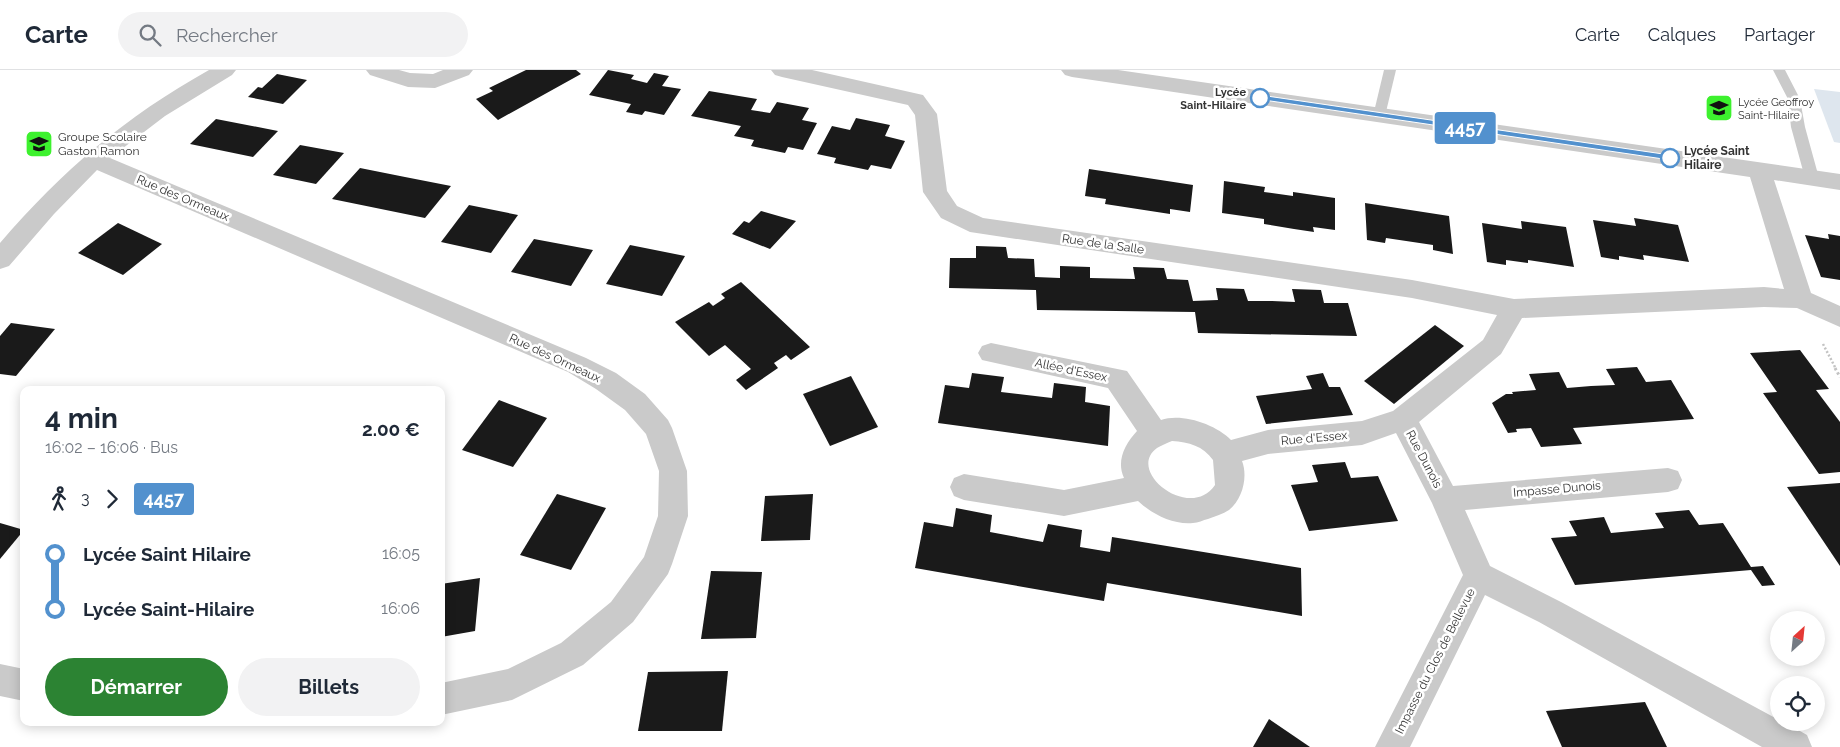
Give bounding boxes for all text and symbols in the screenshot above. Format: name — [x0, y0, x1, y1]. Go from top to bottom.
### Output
search box — [118, 12, 468, 57]
text: Carte — [25, 20, 88, 49]
icon: search — [136, 21, 164, 49]
text: Rechercher — [176, 24, 278, 46]
text: Carte — [1575, 24, 1620, 45]
text: Calques — [1648, 24, 1716, 45]
text: Partager — [1744, 24, 1815, 45]
place label: Lycée Saint-Hilaire — [1180, 86, 1246, 112]
marker: Lycée Saint-Hilaire — [1250, 88, 1270, 108]
school or university icon: Lycée Geoffroy Saint-Hilaire — [1704, 93, 1734, 123]
place label: Lycée Geoffroy Saint-Hilaire — [1738, 96, 1814, 122]
line badge: 4457 — [1430, 112, 1500, 144]
text: 4457 — [1445, 117, 1485, 138]
school or university icon: Groupe Scolaire Gaston Ramon — [24, 129, 54, 159]
place label: Groupe Scolaire Gaston Ramon — [58, 130, 147, 158]
place label: Lycée Saint Hilaire — [1684, 144, 1750, 172]
marker: Lycée Saint Hilaire — [1660, 148, 1680, 168]
street label: Rue des Ormeaux — [135, 172, 231, 224]
street label: Rue de la Salle — [1061, 231, 1145, 257]
street label: Rue des Ormeaux — [507, 331, 603, 385]
street label: Allée d'Essex — [1034, 356, 1108, 384]
text: 4 min — [45, 402, 118, 435]
text: 2.00 € — [362, 418, 420, 440]
street label: Rue d'Essex — [1280, 428, 1348, 448]
street label: Rue Dunois — [1403, 428, 1445, 490]
text: 16:02 – 16:06 · Bus — [45, 438, 178, 457]
street label: Impasse Dunois — [1513, 478, 1602, 500]
icon: walk — [45, 485, 73, 513]
icon: forward — [98, 485, 126, 513]
text: 4457 — [144, 488, 184, 509]
text: 3 — [81, 489, 90, 508]
text: Lycée Saint Hilaire — [83, 543, 251, 565]
text: 16:05 — [382, 544, 420, 563]
street label: Impasse du Clos de Bellevue — [1392, 586, 1478, 736]
text: Lycée Saint-Hilaire — [83, 598, 254, 620]
text: 16:06 — [381, 599, 420, 618]
north arrow — [1770, 611, 1825, 666]
map controls — [1770, 611, 1825, 731]
button: Démarrer — [45, 658, 228, 716]
button: Billets — [238, 658, 420, 716]
button: locate — [1770, 676, 1825, 731]

